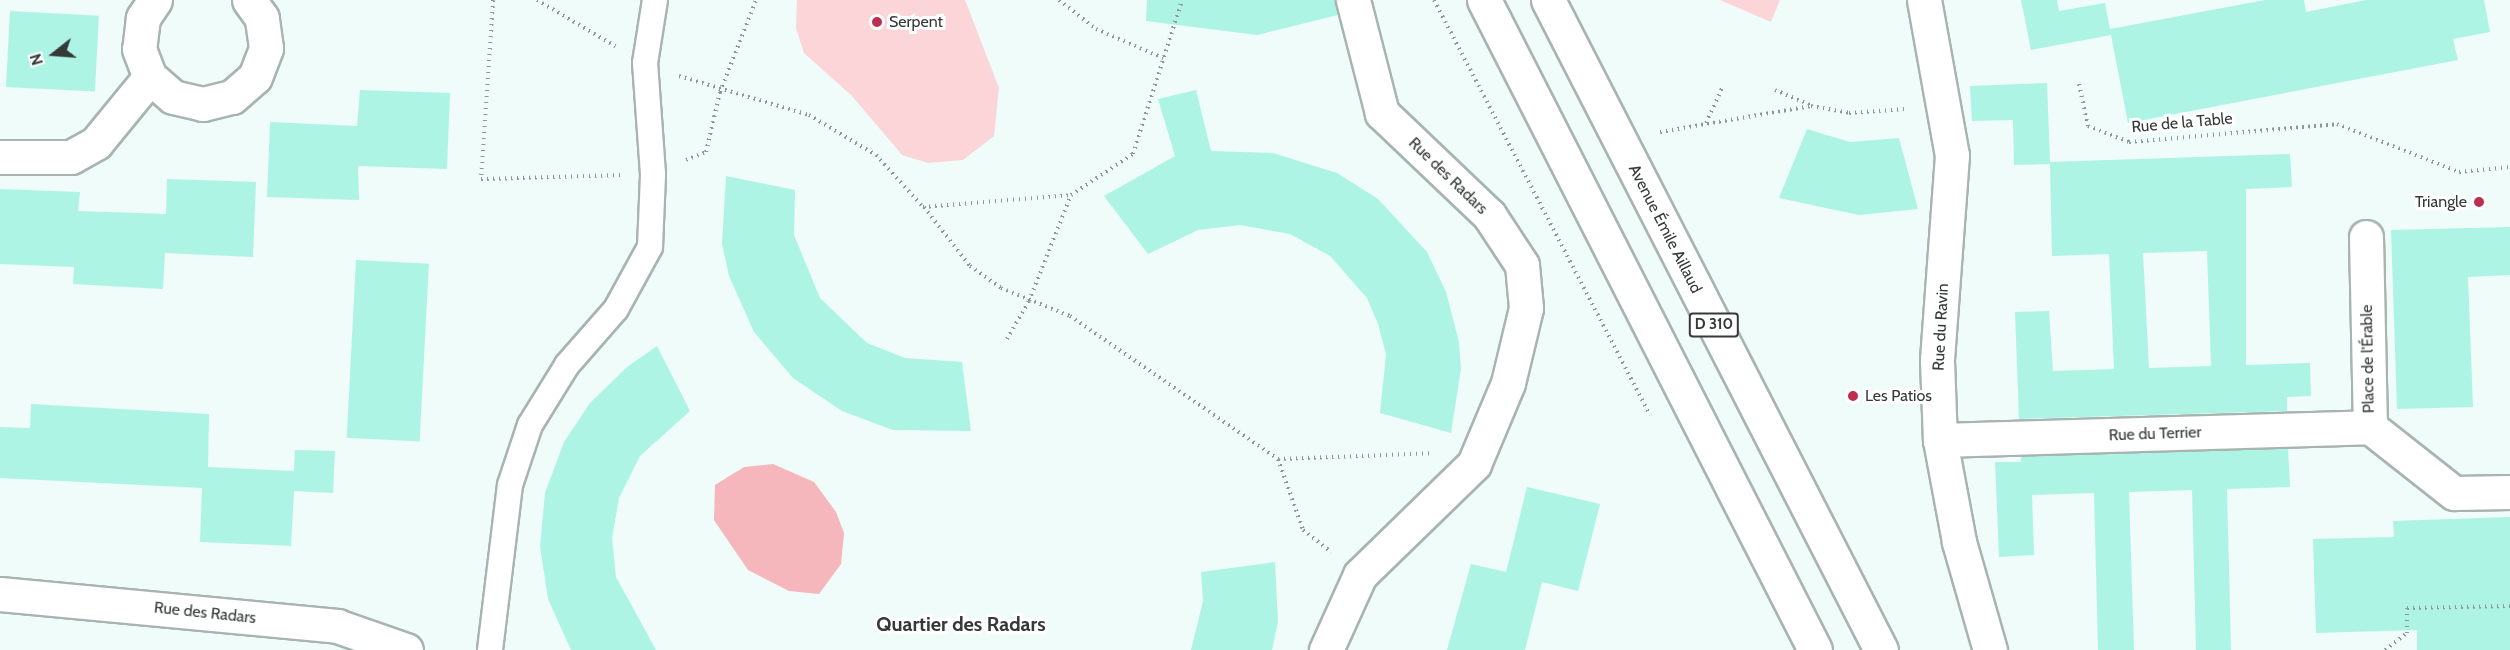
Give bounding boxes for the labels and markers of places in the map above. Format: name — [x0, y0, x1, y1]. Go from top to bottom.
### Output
place label: Serpent — [889, 12, 943, 32]
marker: Serpent — [870, 15, 884, 29]
place label: Triangle — [2415, 192, 2467, 212]
marker: Triangle — [2472, 195, 2486, 209]
place label: Les Patios — [1865, 386, 1932, 406]
marker: Les Patios — [1846, 389, 1860, 403]

